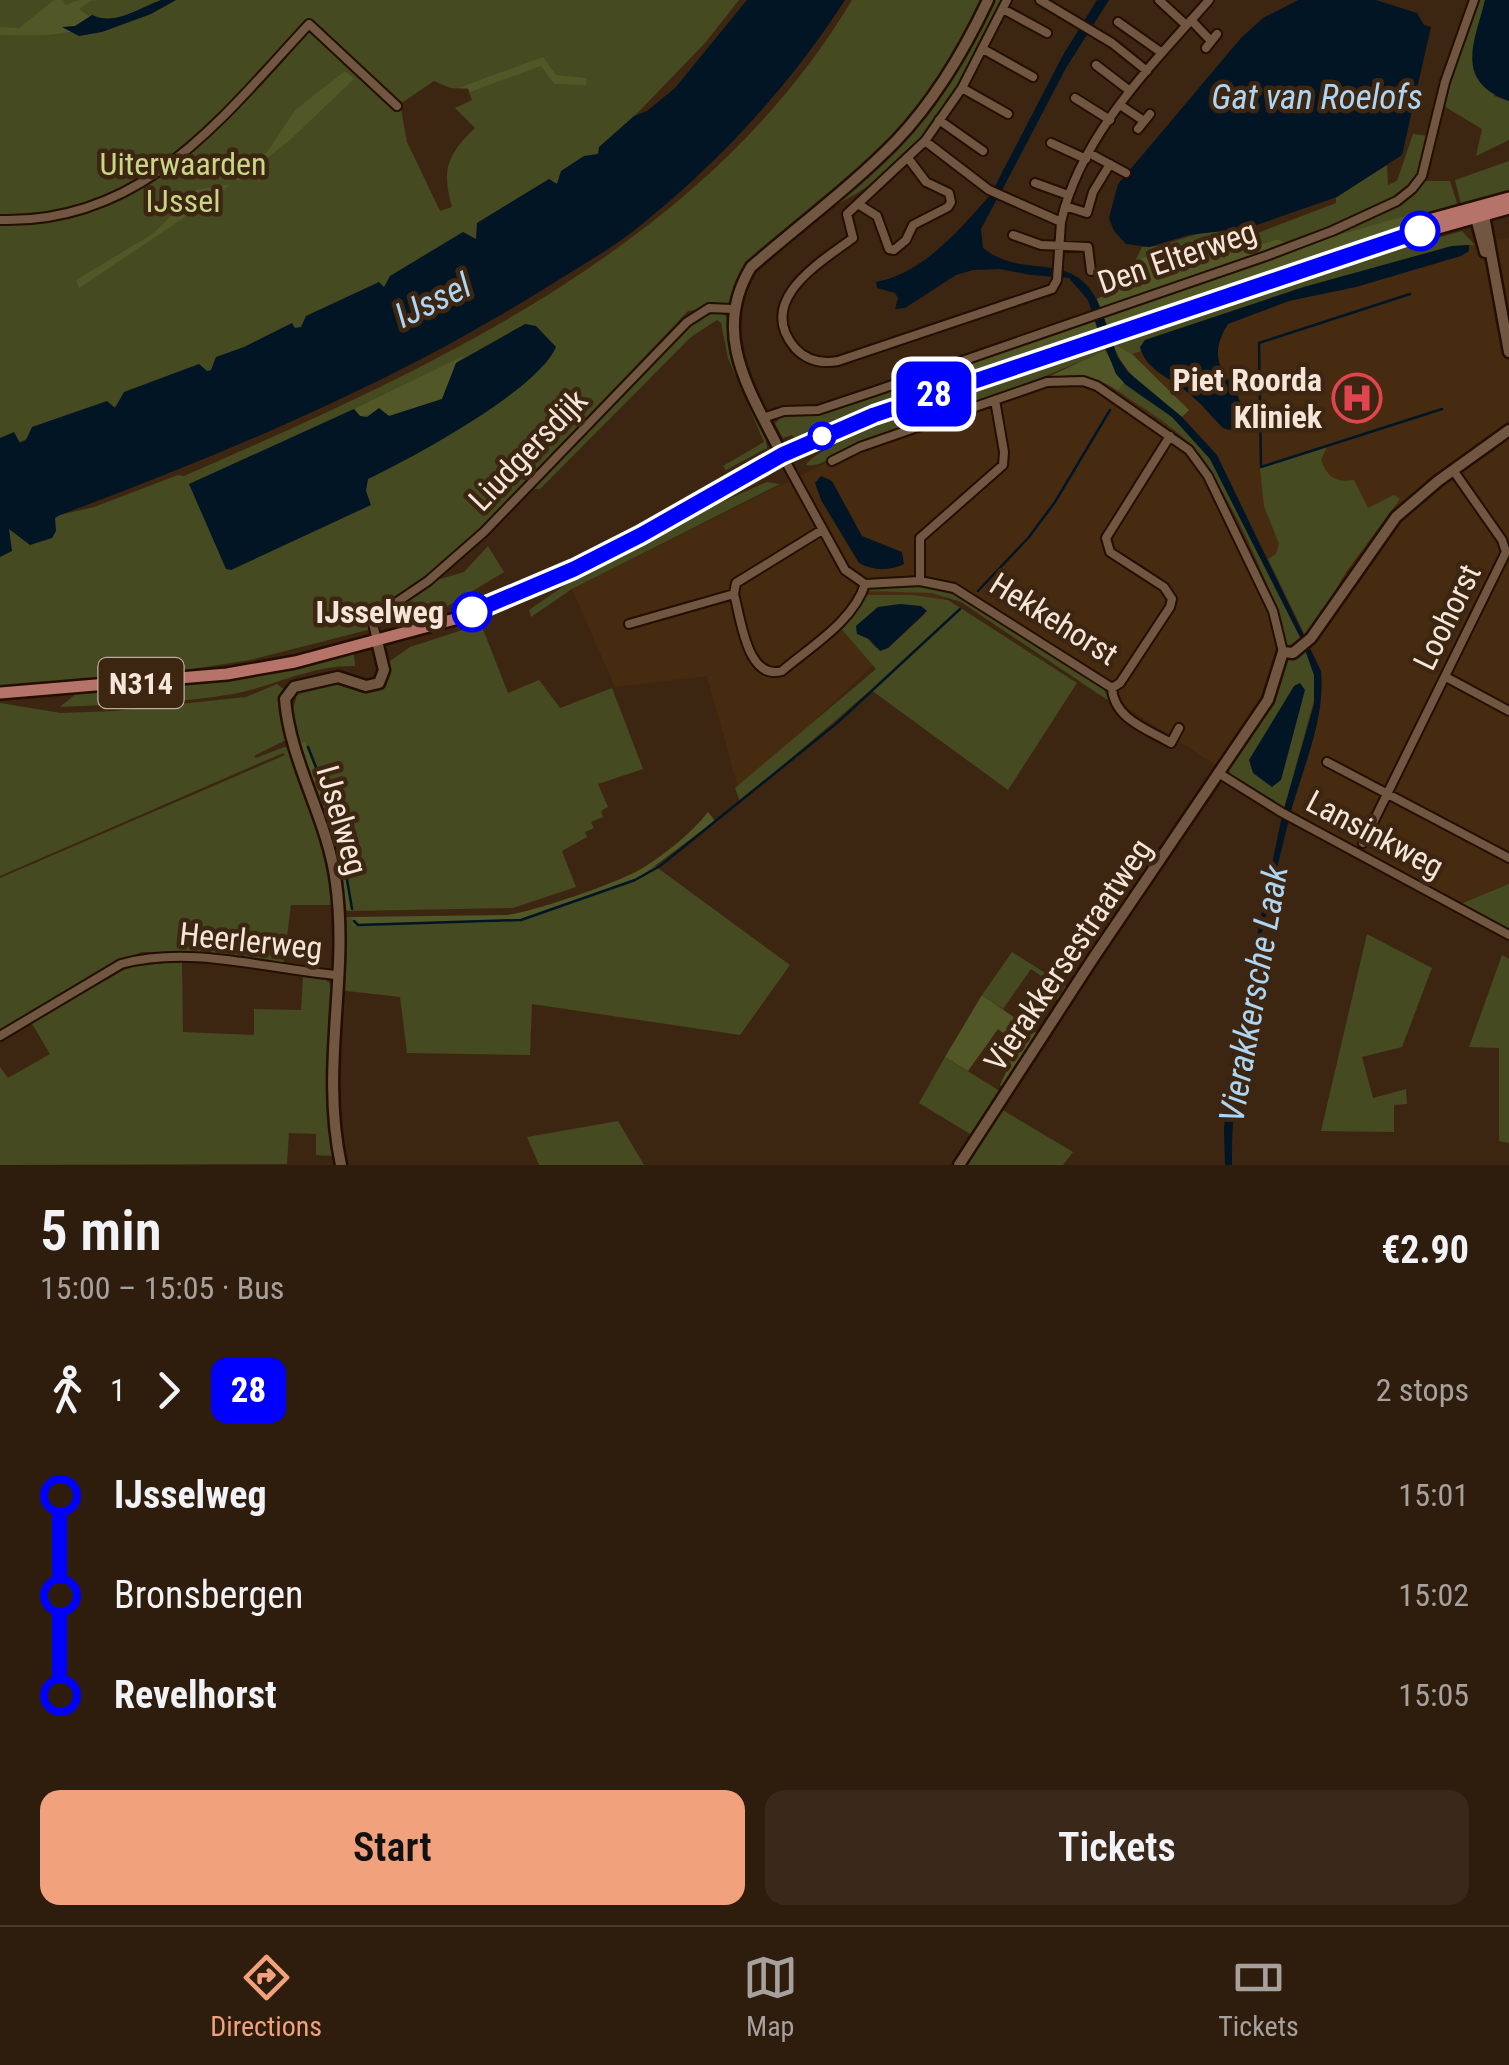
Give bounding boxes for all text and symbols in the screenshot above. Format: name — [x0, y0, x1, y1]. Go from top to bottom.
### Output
water label: Gat van Roelofs — [1211, 77, 1423, 118]
park label: Uiterwaarden IJssel — [99, 145, 267, 220]
street label: Den Elterweg — [1093, 212, 1261, 302]
unlabelled marker — [1401, 212, 1439, 250]
water label: IJssel — [388, 265, 479, 337]
place label: Piet Roorda Kliniek — [1172, 361, 1323, 436]
line badge: 28 — [889, 362, 979, 426]
hospital icon: Piet Roorda Kliniek — [1331, 372, 1383, 424]
text: 28 — [916, 374, 952, 415]
street label: Liudgersdijk — [461, 381, 596, 519]
unlabelled marker — [809, 423, 835, 449]
street label: Loohorst — [1405, 558, 1489, 676]
street label: Hekkehorst — [983, 565, 1125, 673]
place label: IJsselweg — [316, 593, 444, 631]
marker: IJsselweg — [453, 593, 491, 631]
road number: N314 — [98, 658, 184, 708]
street label: IJselweg — [308, 761, 376, 879]
street label: Lansinkweg — [1300, 782, 1450, 886]
street label: Vierakkersestraatweg — [976, 831, 1160, 1079]
water label: Vierakkersche Laak — [1211, 861, 1297, 1126]
street label: Heerlerweg — [178, 915, 324, 967]
text: 5 min — [40, 1199, 162, 1263]
text: €2.90 — [1381, 1228, 1469, 1272]
text: 15:00 – 15:05 · Bus — [40, 1269, 284, 1307]
icon: walk — [40, 1363, 95, 1418]
icon: forward — [141, 1363, 196, 1418]
text: 28 — [231, 1370, 266, 1411]
text: 1 — [110, 1371, 126, 1409]
text: 2 stops — [1376, 1371, 1469, 1409]
text: IJsselweg — [114, 1473, 267, 1517]
text: 15:01 — [1398, 1476, 1469, 1514]
text: Bronsbergen — [114, 1573, 304, 1617]
text: 15:02 — [1398, 1576, 1469, 1614]
text: Revelhorst — [114, 1673, 277, 1717]
text: 15:05 — [1398, 1676, 1469, 1714]
button: Start — [40, 1790, 745, 1905]
button: Tickets — [765, 1790, 1469, 1905]
tab: Directions — [210, 1950, 322, 2043]
tab: Map — [743, 1950, 798, 2043]
tab: Tickets — [1218, 1950, 1299, 2043]

